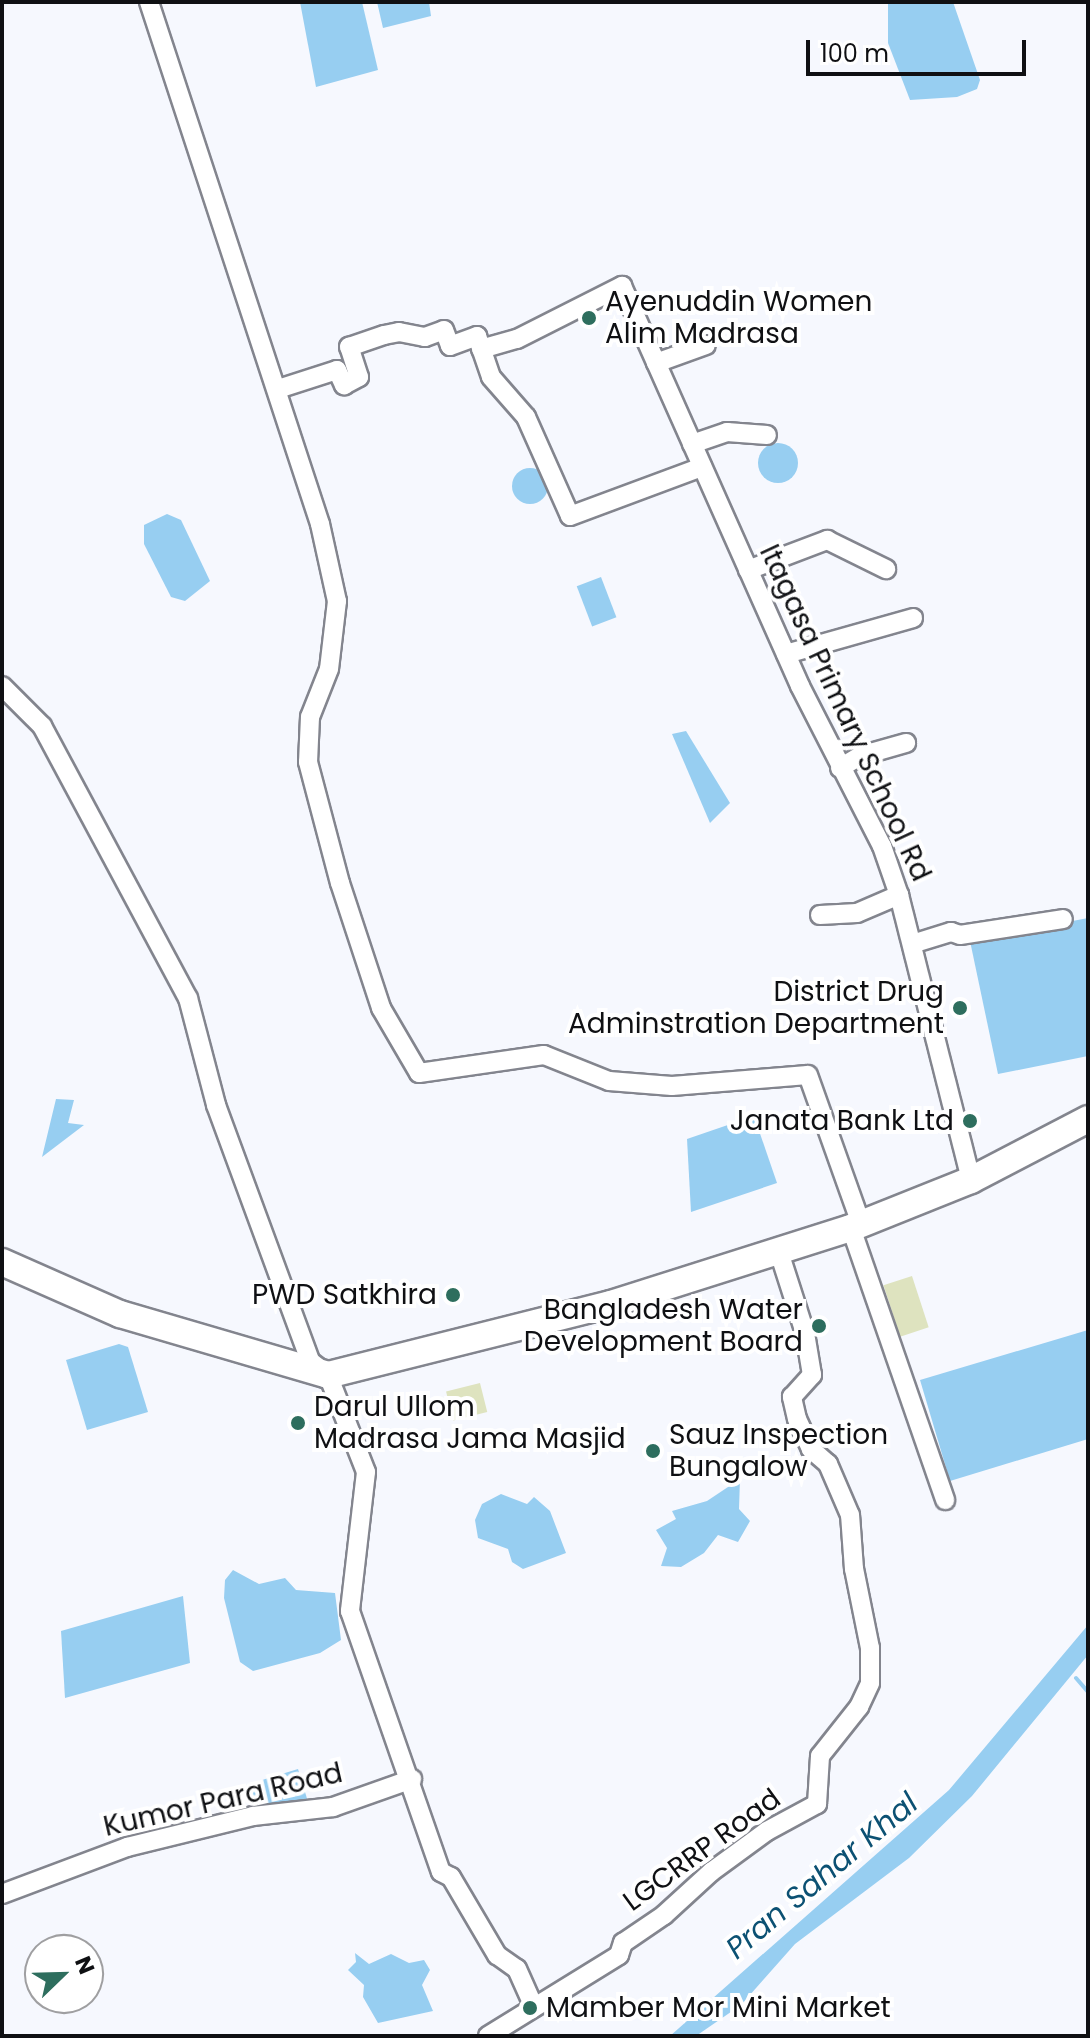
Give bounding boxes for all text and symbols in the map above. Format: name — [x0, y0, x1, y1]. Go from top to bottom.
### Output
scale bar — [810, 24, 1030, 74]
text: 100 m — [820, 37, 889, 70]
place label: Ayenuddin Women Alim Madrasa — [605, 285, 872, 351]
marker: Ayenuddin Women Alim Madrasa — [580, 309, 598, 327]
street label: Itagasa Primary School Rd — [752, 539, 938, 887]
place label: District Drug Adminstration Department — [568, 975, 944, 1041]
marker: District Drug Adminstration Department — [951, 999, 969, 1017]
place label: Janata Bank Ltd — [730, 1104, 954, 1138]
marker: Janata Bank Ltd — [961, 1112, 979, 1130]
place label: PWD Satkhira — [252, 1278, 437, 1312]
marker: PWD Satkhira — [444, 1286, 462, 1304]
place label: Bangladesh Water Development Board — [524, 1293, 803, 1359]
marker: Bangladesh Water Development Board — [810, 1317, 828, 1335]
place label: Darul Ullom Madrasa Jama Masjid — [314, 1390, 626, 1456]
marker: Darul Ullom Madrasa Jama Masjid — [289, 1414, 307, 1432]
place label: Sauz Inspection Bungalow — [669, 1418, 888, 1484]
marker: Sauz Inspection Bungalow — [644, 1442, 662, 1460]
street label: Kumor Para Road — [100, 1756, 346, 1844]
street label: LGCRRP Road — [617, 1782, 787, 1918]
water label: Pran Sahar Khal — [719, 1785, 925, 1967]
north arrow — [24, 1934, 104, 2014]
text: N — [67, 1952, 102, 1979]
place label: Mamber Mor Mini Market — [546, 1991, 891, 2025]
marker: Mamber Mor Mini Market — [521, 1999, 539, 2017]

